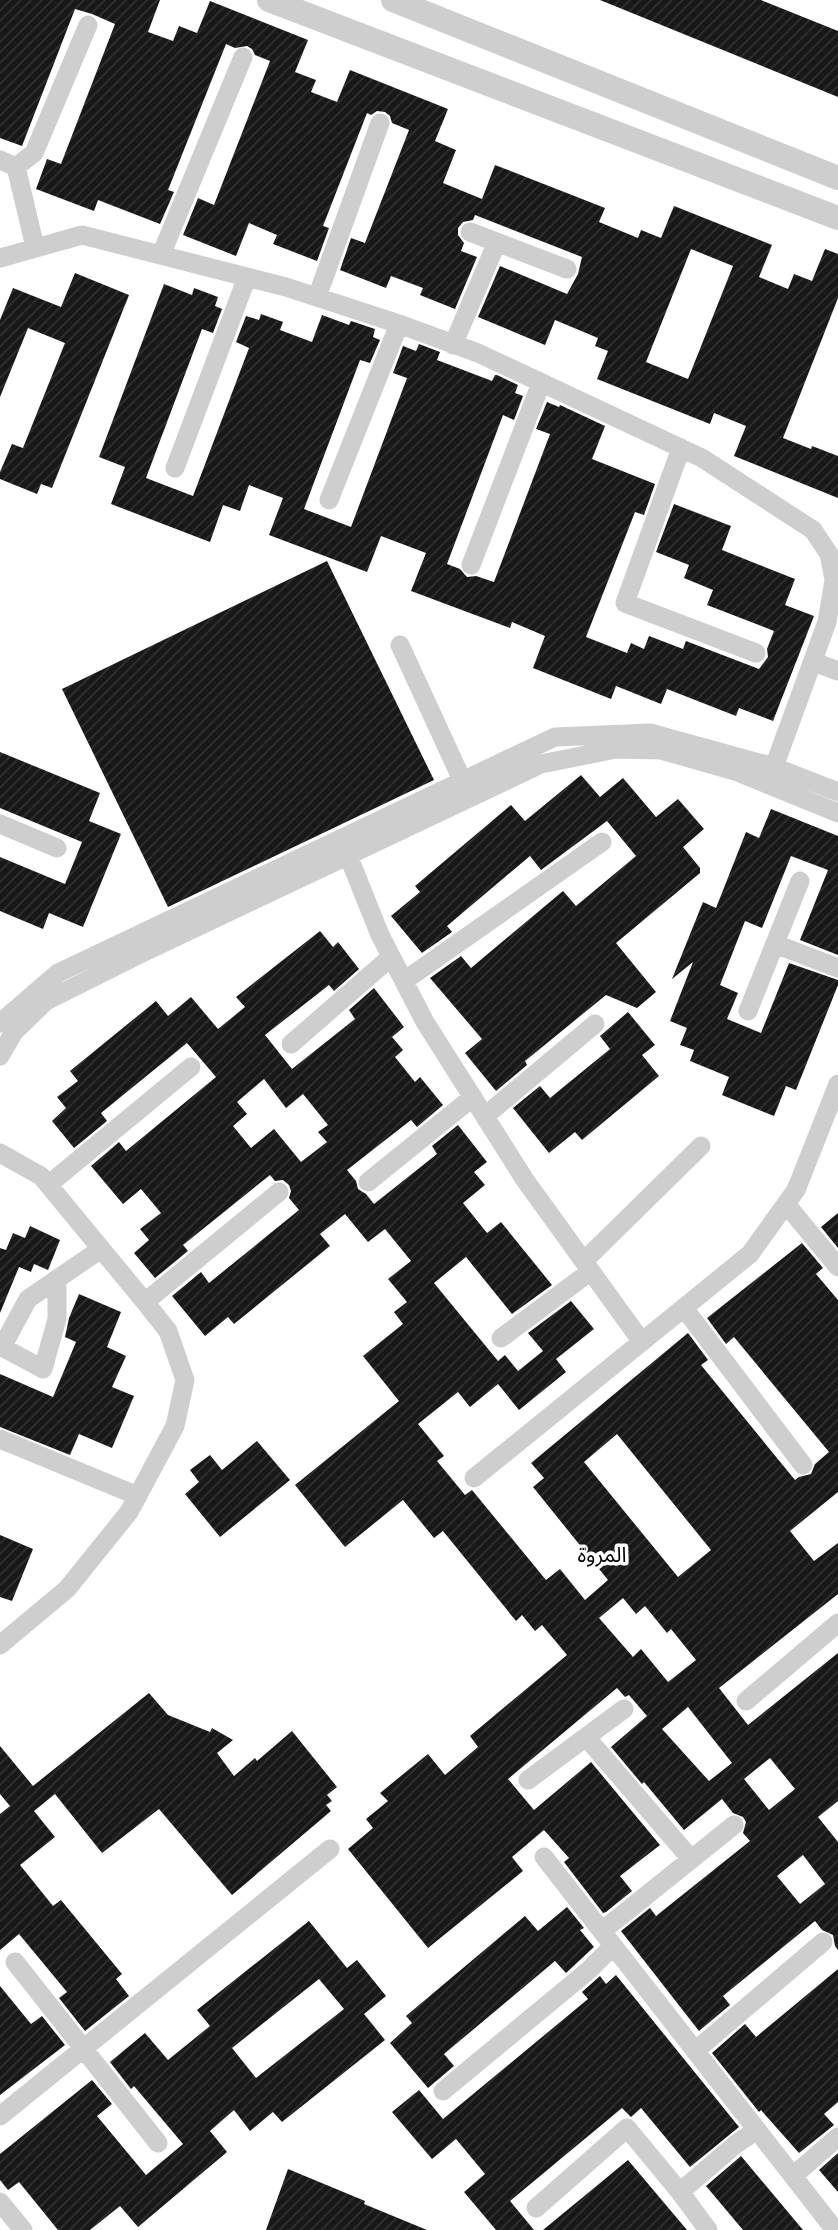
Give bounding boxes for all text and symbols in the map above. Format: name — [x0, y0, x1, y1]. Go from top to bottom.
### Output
district label: المروة — [578, 1543, 626, 1567]

